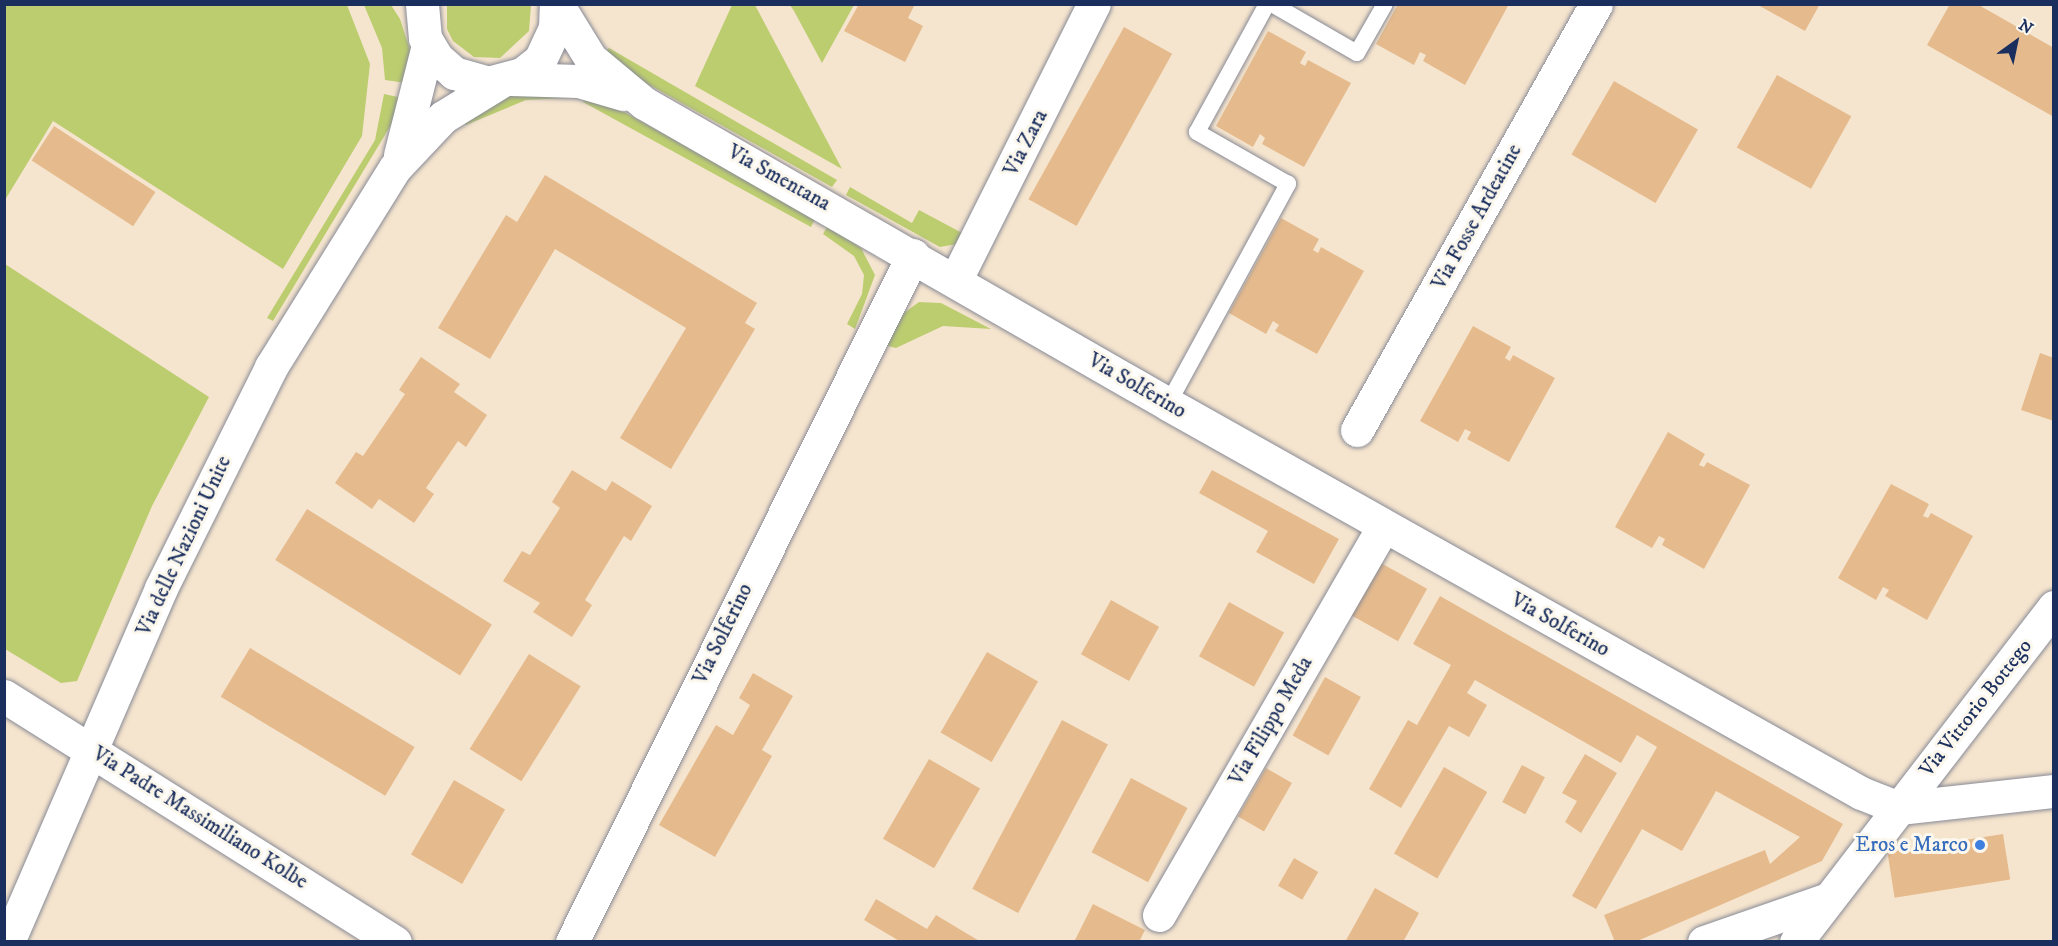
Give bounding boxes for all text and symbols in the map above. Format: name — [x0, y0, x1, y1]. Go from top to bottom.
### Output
north arrow — [1986, 12, 2046, 72]
text: N — [2015, 15, 2037, 39]
street label: Via Zara — [999, 106, 1053, 180]
street label: Via Smentana — [723, 139, 835, 217]
street label: Via Fosse Ardeatine — [1427, 140, 1527, 294]
street label: Via Solferino — [1083, 348, 1191, 424]
street label: Via delle Nazioni Unite — [131, 452, 237, 640]
street label: Via Solferino — [688, 579, 758, 689]
street label: Via Solferino — [1506, 588, 1614, 662]
street label: Via Vittorio Bottego — [1914, 634, 2038, 782]
street label: Via Filippo Meda — [1224, 652, 1318, 790]
street label: Via Padre Massimiliano Kolbe — [88, 741, 312, 895]
place label: Eros e Marco — [1855, 832, 1968, 858]
marker: Eros e Marco — [1973, 838, 1987, 852]

